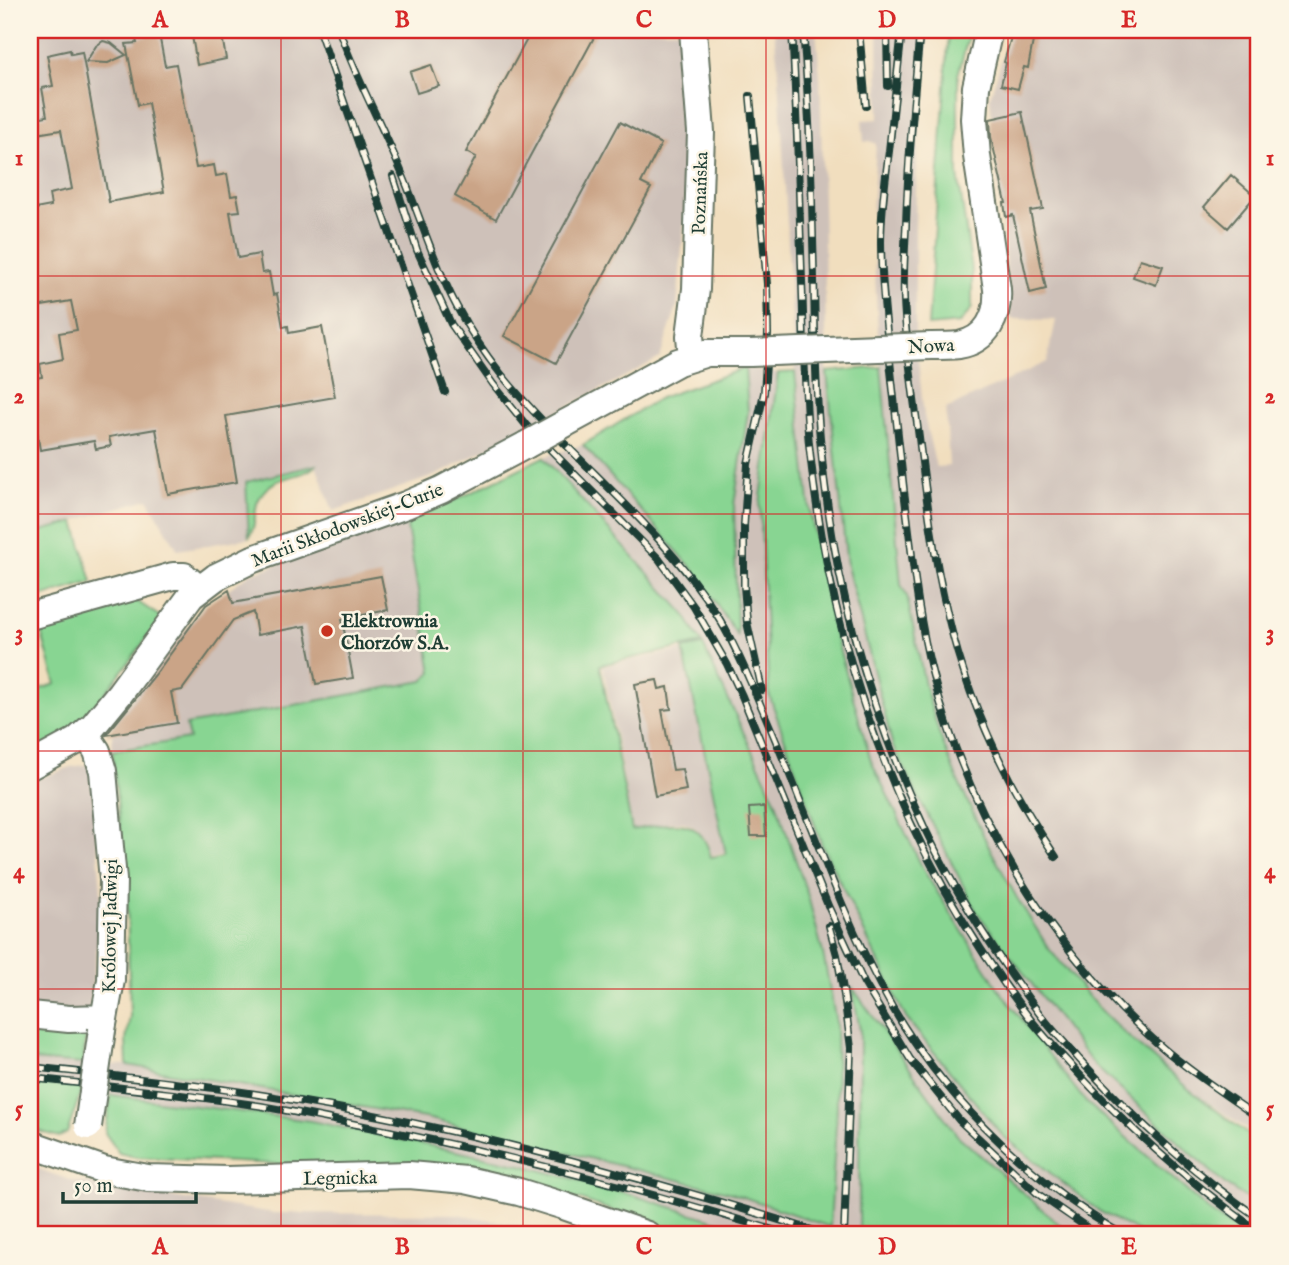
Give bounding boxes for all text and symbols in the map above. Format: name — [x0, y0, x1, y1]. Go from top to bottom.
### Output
text: A — [151, 6, 169, 35]
text: B — [394, 6, 410, 35]
text: C — [636, 6, 653, 35]
text: D — [878, 6, 896, 35]
text: E — [1121, 6, 1137, 35]
text: 1 — [15, 144, 23, 173]
text: 1 — [1266, 144, 1274, 173]
street label: Poznańska — [688, 150, 714, 235]
street label: Nowa — [907, 334, 956, 360]
text: 2 — [14, 382, 25, 411]
text: 2 — [1265, 382, 1276, 411]
street label: Marii Skłodowskiej-Curie — [249, 478, 447, 573]
place label: Elektrownia Chorzów S.A. — [341, 610, 449, 656]
text: 3 — [15, 619, 23, 648]
text: 3 — [1266, 619, 1274, 648]
marker: Elektrownia Chorzów S.A. — [319, 623, 335, 639]
text: 4 — [13, 857, 25, 886]
text: 4 — [1264, 857, 1276, 886]
street label: Królowej Jadwigi — [98, 859, 124, 993]
text: 5 — [15, 1095, 24, 1124]
text: 5 — [1266, 1095, 1275, 1124]
scale bar — [63, 1160, 196, 1204]
street label: Legnicka — [303, 1166, 378, 1192]
text: 50 m — [74, 1173, 113, 1200]
text: A — [151, 1233, 169, 1262]
text: B — [394, 1233, 410, 1262]
text: C — [636, 1233, 653, 1262]
text: D — [878, 1233, 896, 1262]
text: E — [1121, 1233, 1137, 1262]

